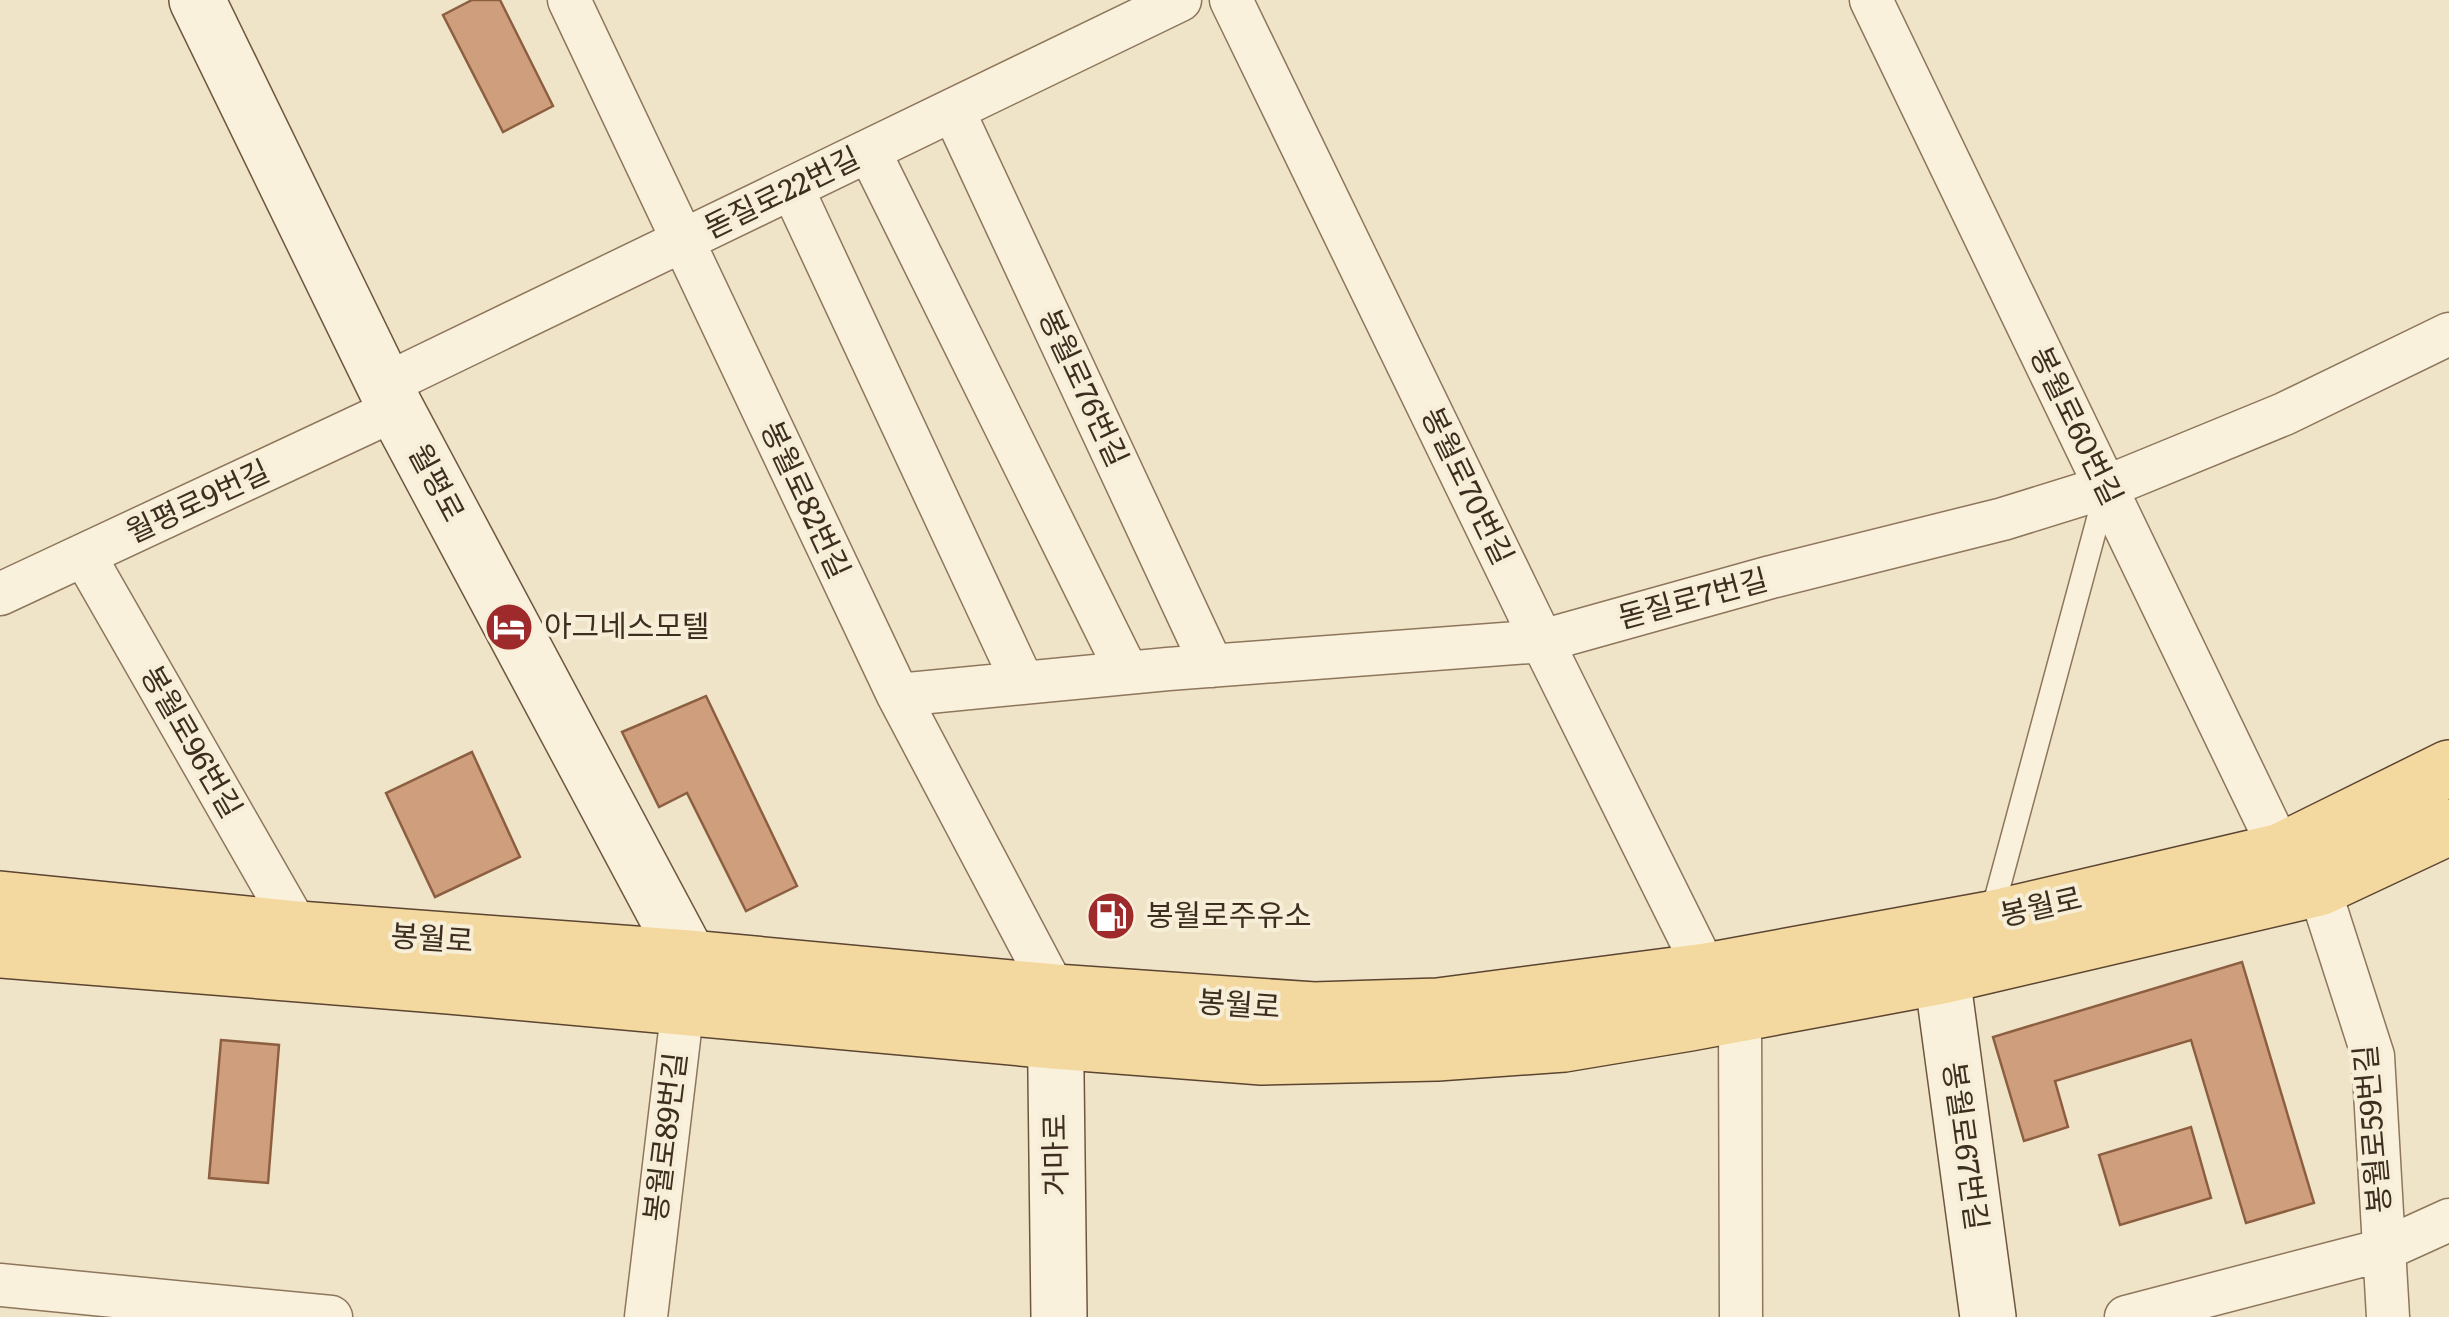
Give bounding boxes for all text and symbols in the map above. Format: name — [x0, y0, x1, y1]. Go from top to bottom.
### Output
street label: 돋질로22번길 — [695, 134, 866, 247]
street label: 봉월로76번길 — [1030, 301, 1141, 473]
street label: 봉월로60번길 — [2021, 338, 2136, 511]
street label: 봉월로70번길 — [1413, 398, 1527, 571]
street label: 봉월로82번길 — [752, 413, 863, 585]
street label: 월평로 — [400, 435, 478, 528]
street label: 월평로9번길 — [118, 447, 276, 552]
street label: 돋질로7번길 — [1613, 555, 1772, 637]
hotel icon: 아그네스모텔 — [483, 601, 535, 653]
place label: 아그네스모텔 — [544, 602, 710, 646]
street label: 봉월로96번길 — [132, 656, 255, 825]
street label: 봉월로 — [1995, 873, 2086, 935]
fuel station icon: 봉월로주유소 — [1085, 890, 1137, 942]
place label: 봉월로주유소 — [1146, 891, 1312, 935]
street label: 봉월로 — [389, 911, 475, 961]
street label: 봉월로 — [1196, 977, 1282, 1027]
street label: 봉월로59번길 — [2341, 1043, 2399, 1215]
street label: 봉월로89번길 — [631, 1049, 695, 1224]
street label: 봉월로67번길 — [1934, 1059, 2002, 1232]
street label: 거마로 — [1030, 1113, 1076, 1197]

